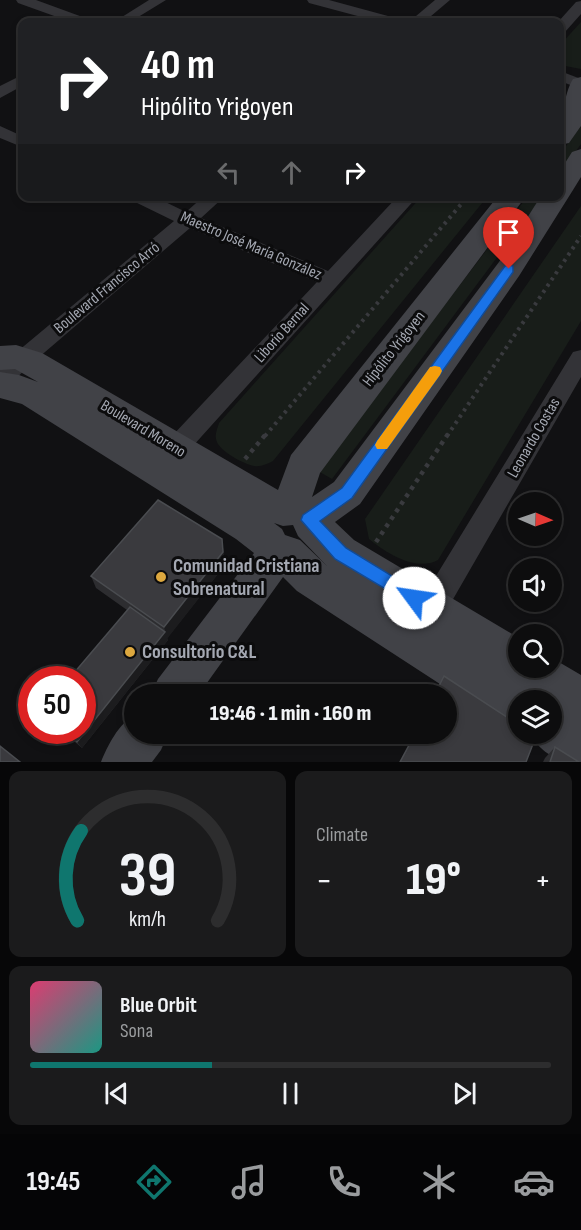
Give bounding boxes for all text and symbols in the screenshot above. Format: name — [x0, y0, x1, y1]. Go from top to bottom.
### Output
text: 40 m — [141, 40, 215, 91]
icon: right — [42, 42, 120, 120]
text: Hipólito Yrigoyen — [141, 91, 293, 123]
icon: left — [212, 156, 245, 189]
icon: ahead — [275, 156, 308, 189]
icon: right — [338, 156, 371, 189]
pin — [483, 207, 534, 269]
street label: Maestro José María González — [178, 208, 325, 284]
icon: arrive — [492, 216, 525, 249]
street label: Boulevard Francisco Arró — [50, 238, 164, 338]
street label: Liborio Bernal — [250, 299, 314, 367]
street label: Hipólito Yrigoyen — [359, 308, 429, 390]
street label: Leonardo Costas — [504, 395, 565, 481]
street label: Boulevard Moreno — [97, 396, 189, 462]
north arrow — [508, 492, 562, 546]
map controls — [508, 492, 562, 744]
place label: Comunidad Cristiana Sobrenatural — [173, 554, 320, 601]
button: sound — [508, 558, 562, 612]
position arrow — [382, 566, 446, 630]
marker: Comunidad Cristiana Sobrenatural — [154, 570, 168, 584]
button: search — [508, 624, 562, 678]
place label: Consultorio C&L — [142, 640, 256, 664]
marker: Consultorio C&L — [123, 645, 137, 659]
speed limit sign: 50 — [18, 666, 96, 744]
button: layers — [508, 690, 562, 744]
text: 19:46 · 1 min · 160 m — [210, 700, 371, 727]
text: Climate — [316, 823, 368, 847]
text: 39 — [119, 839, 176, 914]
text: 19° — [406, 853, 461, 908]
text: − — [316, 861, 332, 901]
text: + — [535, 861, 551, 901]
text: km/h — [129, 907, 166, 932]
text: Blue Orbit — [120, 992, 197, 1019]
text: Sona — [120, 1019, 153, 1043]
icon: previous — [100, 1077, 133, 1110]
icon: pause — [274, 1077, 307, 1110]
icon: next — [448, 1077, 481, 1110]
icon: directions — [133, 1161, 175, 1203]
icon: music — [228, 1161, 270, 1203]
icon: phone — [323, 1161, 365, 1203]
icon: climate — [418, 1161, 460, 1203]
icon: car — [513, 1161, 555, 1203]
text: 19:45 — [26, 1166, 80, 1198]

